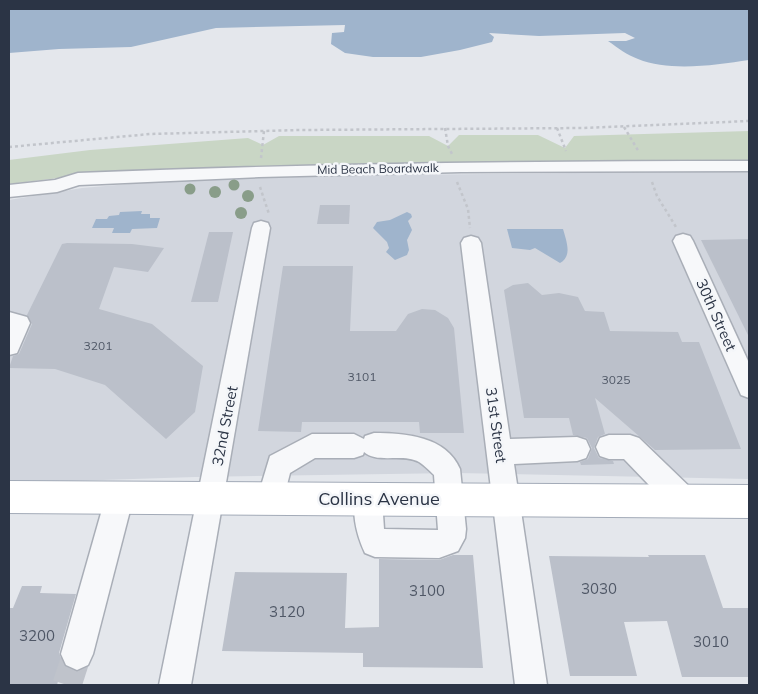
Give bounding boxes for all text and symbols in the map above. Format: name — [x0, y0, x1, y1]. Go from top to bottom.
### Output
street label: Mid Beach Boardwalk — [317, 160, 440, 177]
street label: 30th Street — [692, 276, 741, 354]
house number: 3201 — [84, 338, 112, 353]
house number: 3101 — [348, 369, 376, 384]
house number: 3025 — [602, 372, 630, 387]
street label: 32nd Street — [207, 384, 242, 468]
street label: 31st Street — [482, 386, 511, 464]
street label: Collins Avenue — [318, 487, 440, 510]
house number: 3030 — [581, 579, 617, 598]
house number: 3100 — [409, 581, 445, 600]
house number: 3120 — [269, 602, 305, 621]
house number: 3200 — [19, 626, 55, 645]
house number: 3010 — [693, 632, 729, 651]

